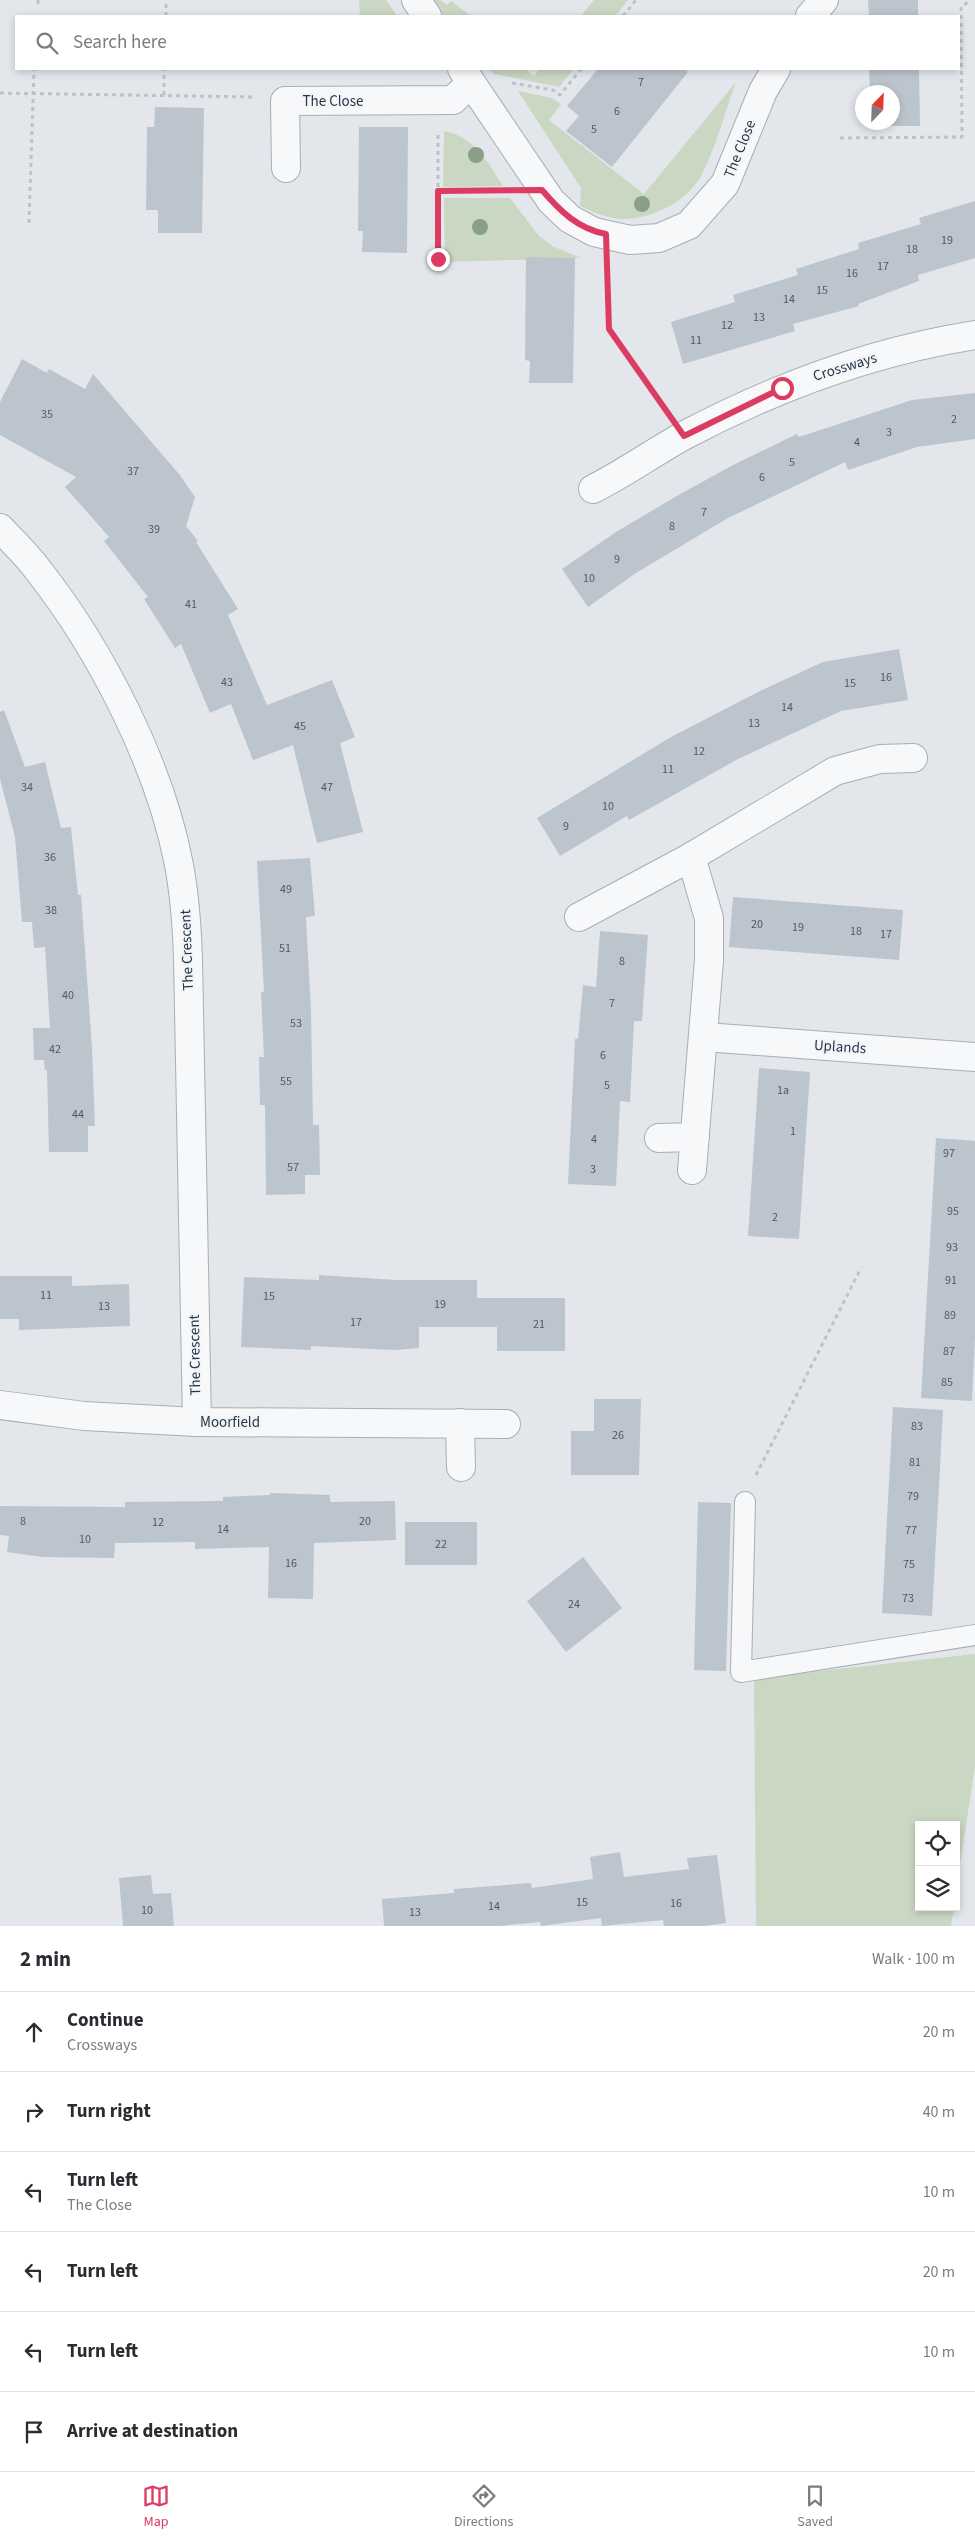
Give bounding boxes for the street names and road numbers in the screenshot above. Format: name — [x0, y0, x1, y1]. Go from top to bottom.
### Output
street label: The Close — [303, 91, 363, 112]
street label: The Close — [719, 117, 761, 181]
street label: Crossways — [810, 347, 880, 387]
street label: The Crescent — [175, 909, 199, 991]
street label: Uplands — [813, 1035, 867, 1059]
street label: The Crescent — [184, 1314, 206, 1396]
street label: Moorfield — [200, 1412, 260, 1433]

